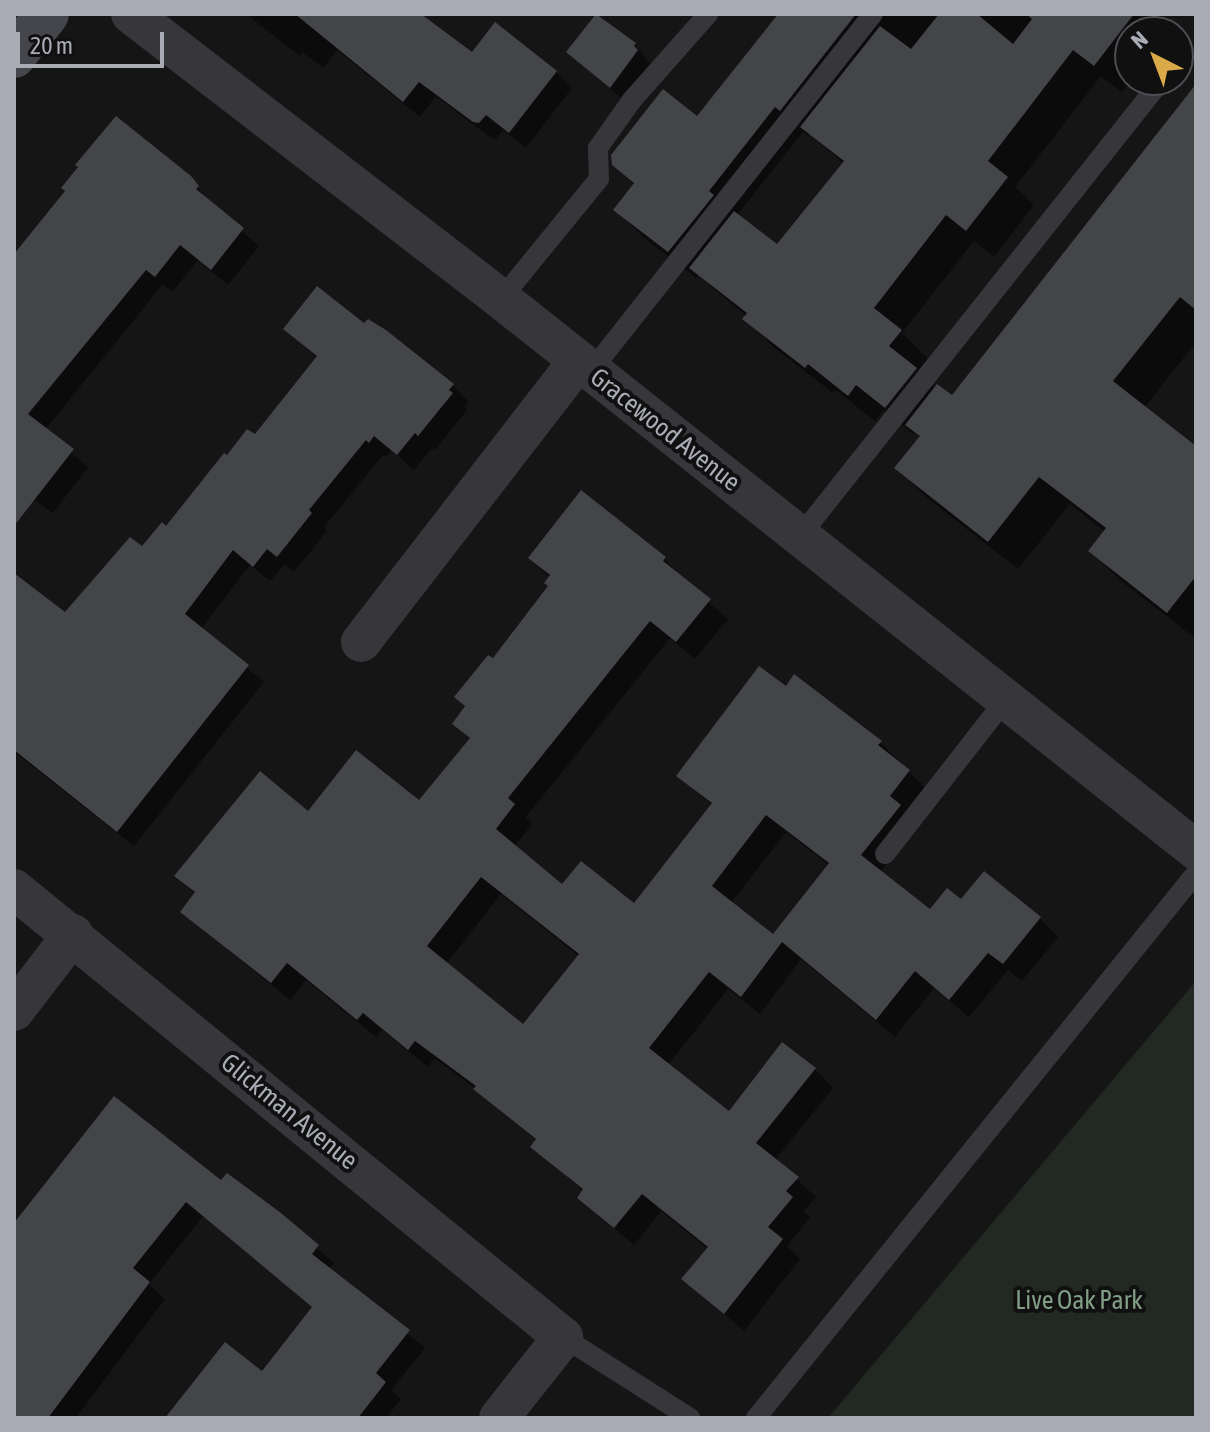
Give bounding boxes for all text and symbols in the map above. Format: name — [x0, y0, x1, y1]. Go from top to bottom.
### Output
scale bar — [20, 16, 168, 66]
north arrow — [1114, 16, 1194, 96]
text: N — [1126, 26, 1153, 54]
text: 20 m — [30, 32, 73, 59]
street label: Gracewood Avenue — [584, 362, 746, 498]
street label: Glickman Avenue — [214, 1047, 364, 1177]
park label: Live Oak Park — [1015, 1285, 1143, 1317]

